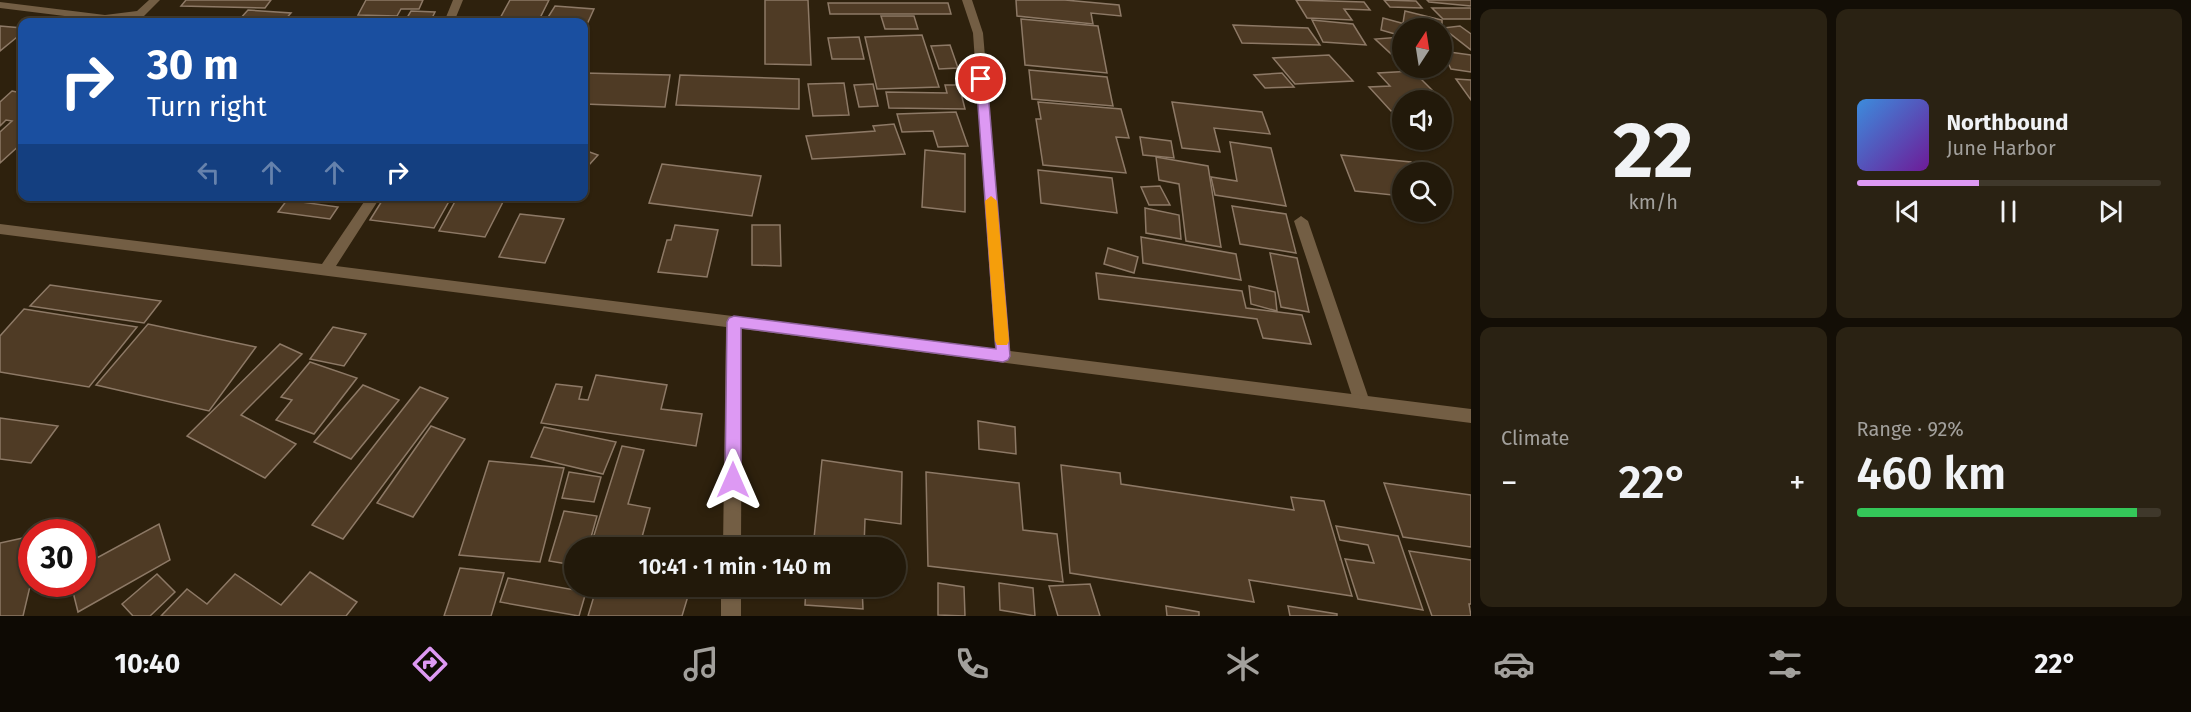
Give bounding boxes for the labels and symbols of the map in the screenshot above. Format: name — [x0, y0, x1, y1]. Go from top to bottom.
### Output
north arrow — [1392, 18, 1452, 78]
pin — [955, 53, 1006, 104]
position arrow — [701, 448, 765, 512]
speed limit sign: 30 — [18, 519, 96, 597]

